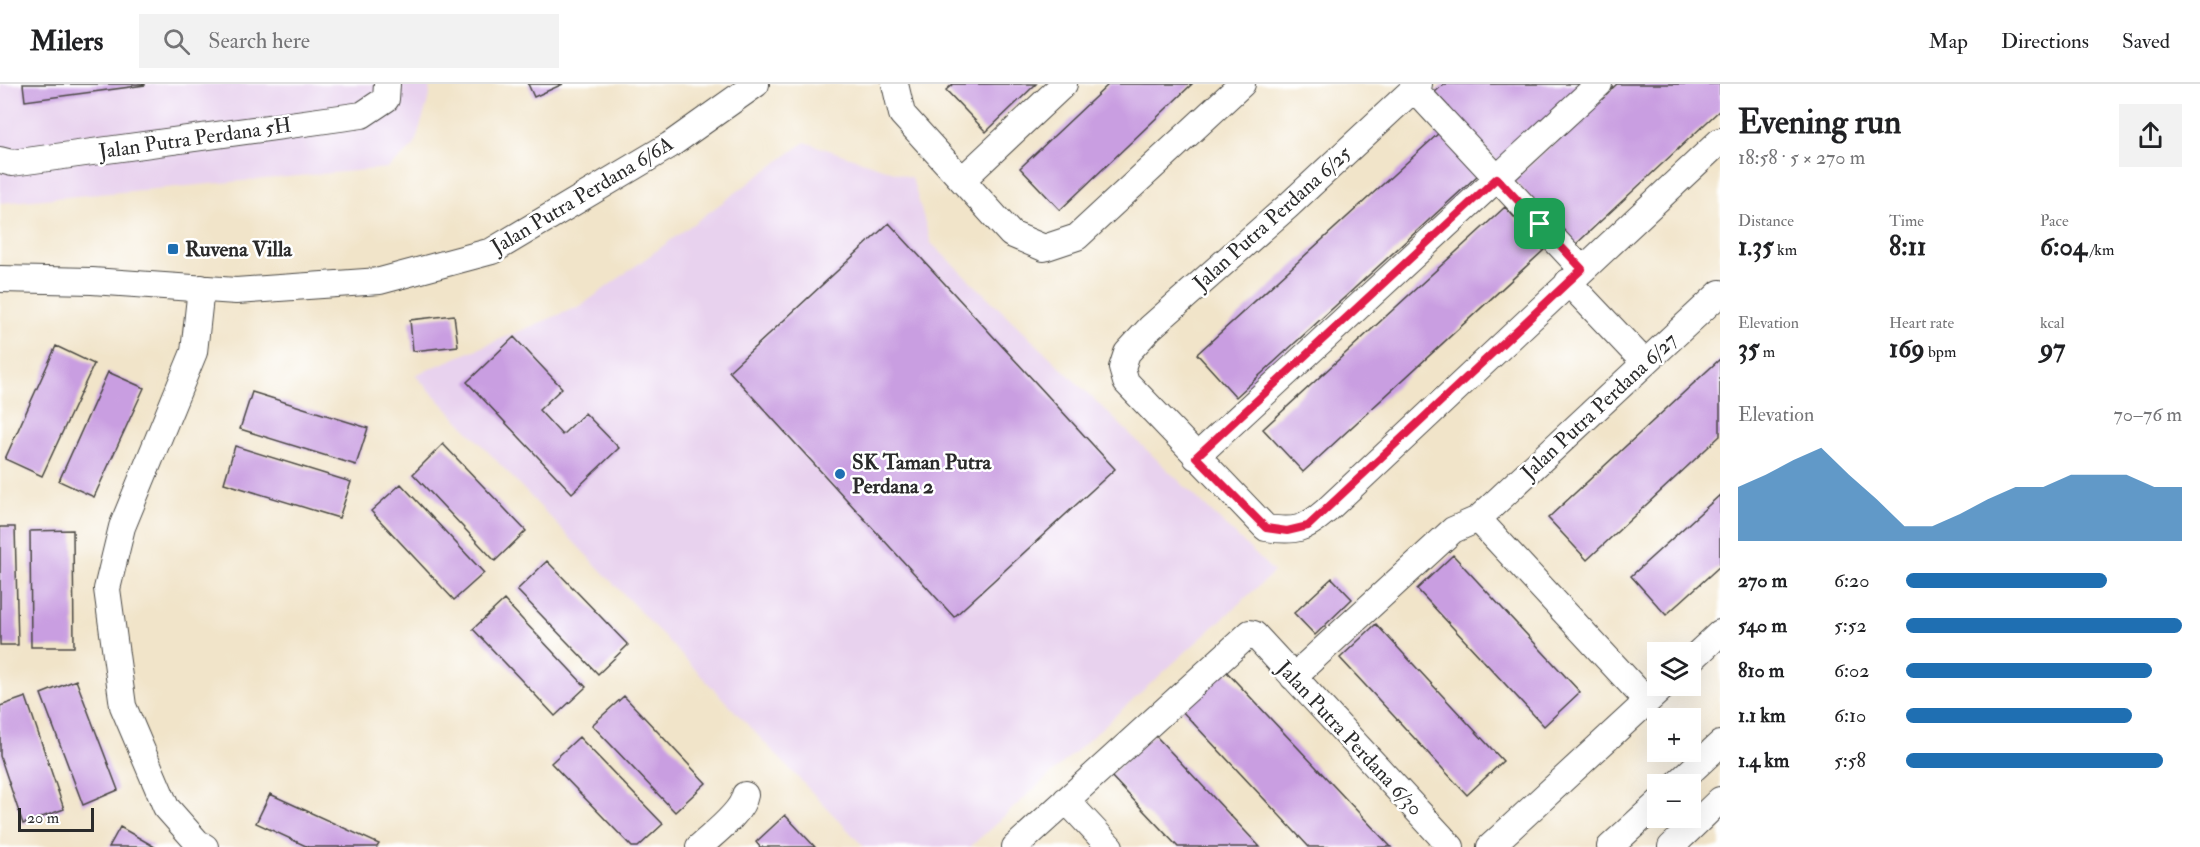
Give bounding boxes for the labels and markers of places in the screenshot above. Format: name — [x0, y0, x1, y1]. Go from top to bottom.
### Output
pin — [1514, 198, 1565, 249]
place label: Ruvena Villa — [185, 236, 293, 263]
marker: Ruvena Villa — [166, 242, 180, 256]
place label: SK Taman Putra Perdana 2 — [852, 449, 993, 500]
marker: SK Taman Putra Perdana 2 — [833, 467, 847, 481]

